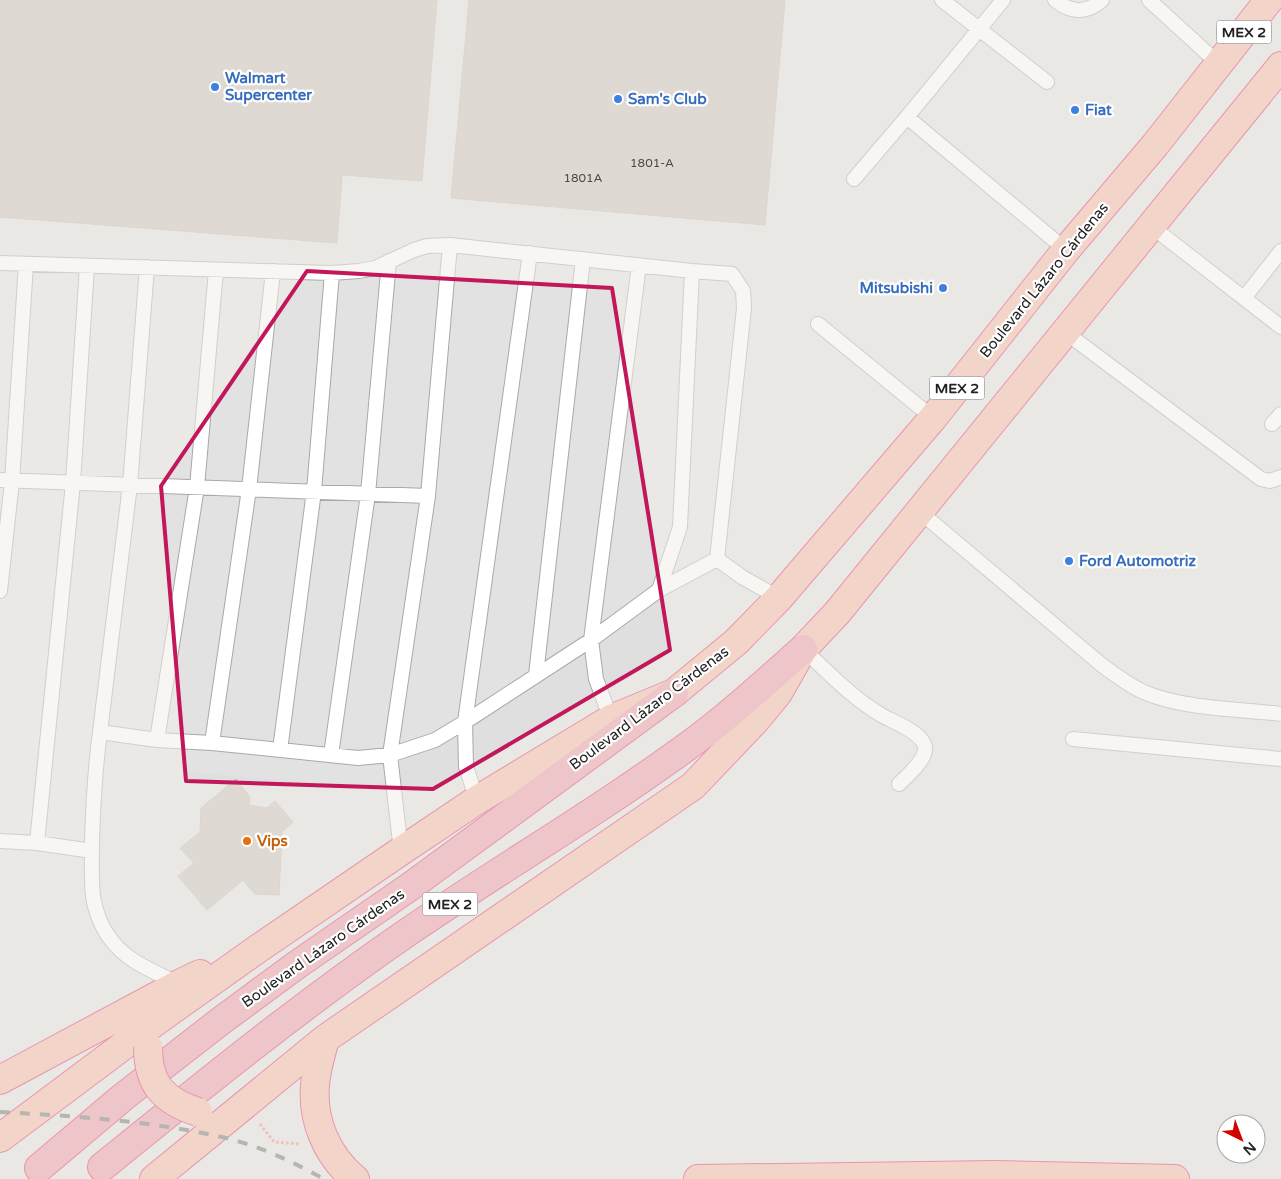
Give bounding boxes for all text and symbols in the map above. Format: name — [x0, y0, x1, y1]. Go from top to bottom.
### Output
road number: MEX 2 — [1216, 21, 1272, 44]
place label: Walmart Supercenter — [225, 69, 312, 105]
marker: Walmart Supercenter — [209, 81, 221, 93]
place label: Sam's Club — [628, 90, 707, 108]
marker: Sam's Club — [612, 93, 624, 105]
place label: Fiat — [1085, 101, 1112, 119]
marker: Fiat — [1069, 104, 1081, 116]
house number: 1801-A — [630, 156, 674, 170]
house number: 1801A — [563, 171, 603, 185]
street label: Boulevard Lázaro Cárdenas — [976, 199, 1112, 361]
place label: Mitsubishi — [860, 279, 933, 297]
marker: Mitsubishi — [937, 282, 949, 294]
road number: MEX 2 — [930, 376, 984, 399]
place label: Ford Automotriz — [1079, 552, 1196, 570]
marker: Ford Automotriz — [1063, 555, 1075, 567]
street label: Boulevard Lázaro Cárdenas — [566, 642, 732, 774]
place label: Vips — [257, 832, 288, 851]
marker: Vips — [241, 835, 253, 847]
street label: Boulevard Lázaro Cárdenas — [238, 885, 408, 1011]
road number: MEX 2 — [422, 892, 478, 916]
north arrow — [1216, 1114, 1266, 1164]
text: N — [1239, 1138, 1259, 1158]

